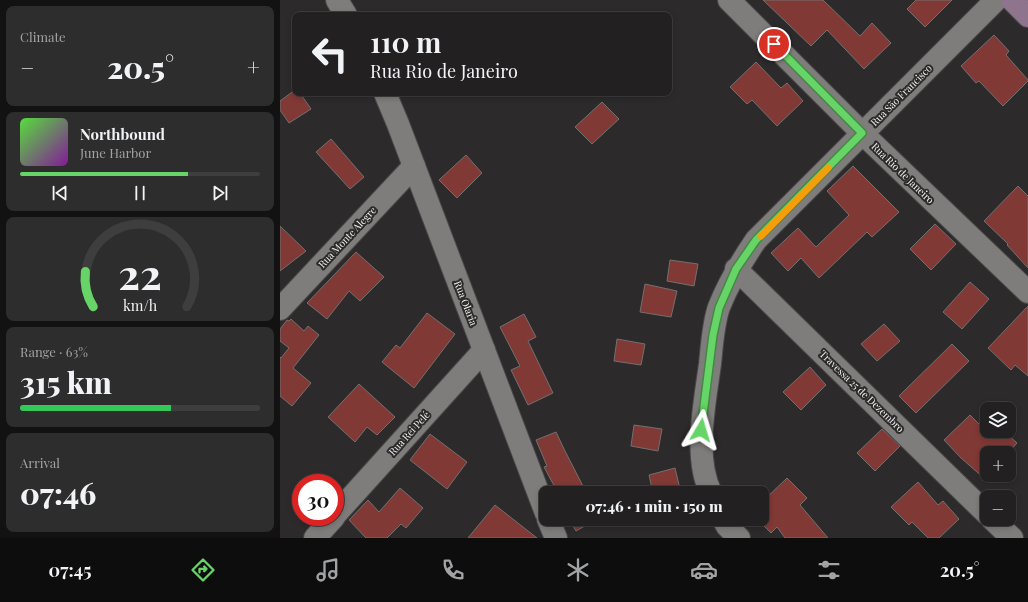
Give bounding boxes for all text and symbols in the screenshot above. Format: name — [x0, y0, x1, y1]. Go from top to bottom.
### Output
text: 110 m — [370, 23, 441, 60]
pin — [757, 27, 791, 61]
text: Climate — [20, 28, 66, 45]
icon: left — [304, 28, 356, 80]
icon: arrive — [763, 33, 785, 55]
text: 20.5° — [107, 47, 174, 87]
text: − — [20, 52, 34, 82]
text: + — [247, 52, 260, 82]
text: Rua Rio de Janeiro — [370, 59, 518, 83]
street label: Rua São Francisco — [867, 61, 935, 129]
text: Northbound — [80, 124, 165, 144]
street label: Rua Rio de Janeiro — [869, 139, 938, 207]
text: June Harbor — [80, 144, 151, 161]
icon: previous — [49, 182, 71, 204]
icon: pause — [129, 182, 151, 204]
icon: next — [209, 182, 231, 204]
street label: Rua Monte Alegre — [315, 203, 379, 271]
text: 22 — [118, 245, 162, 300]
street label: Rua Olaria — [451, 278, 481, 328]
text: km/h — [123, 296, 158, 315]
text: Range · 63% — [20, 343, 88, 360]
street label: Travessa 25 de Dezembro — [817, 347, 908, 436]
text: 315 km — [20, 362, 112, 402]
map controls — [980, 402, 1016, 526]
button: layers — [980, 402, 1016, 438]
street label: Rua Rei Pelé — [385, 408, 433, 458]
position arrow — [680, 409, 722, 451]
button: + — [980, 446, 1016, 482]
text: Arrival — [20, 454, 60, 471]
text: 07:46 — [20, 473, 96, 513]
speed limit sign: 30 — [292, 474, 344, 526]
button: − — [980, 490, 1016, 526]
text: 07:46 · 1 min · 150 m — [585, 496, 723, 516]
icon: directions — [189, 556, 217, 584]
icon: music — [314, 556, 342, 584]
icon: phone — [439, 556, 467, 584]
icon: climate — [564, 556, 592, 584]
icon: car — [690, 556, 718, 584]
icon: filters — [815, 556, 843, 584]
text: 07:45 — [49, 558, 91, 582]
text: 20.5° — [940, 558, 979, 582]

